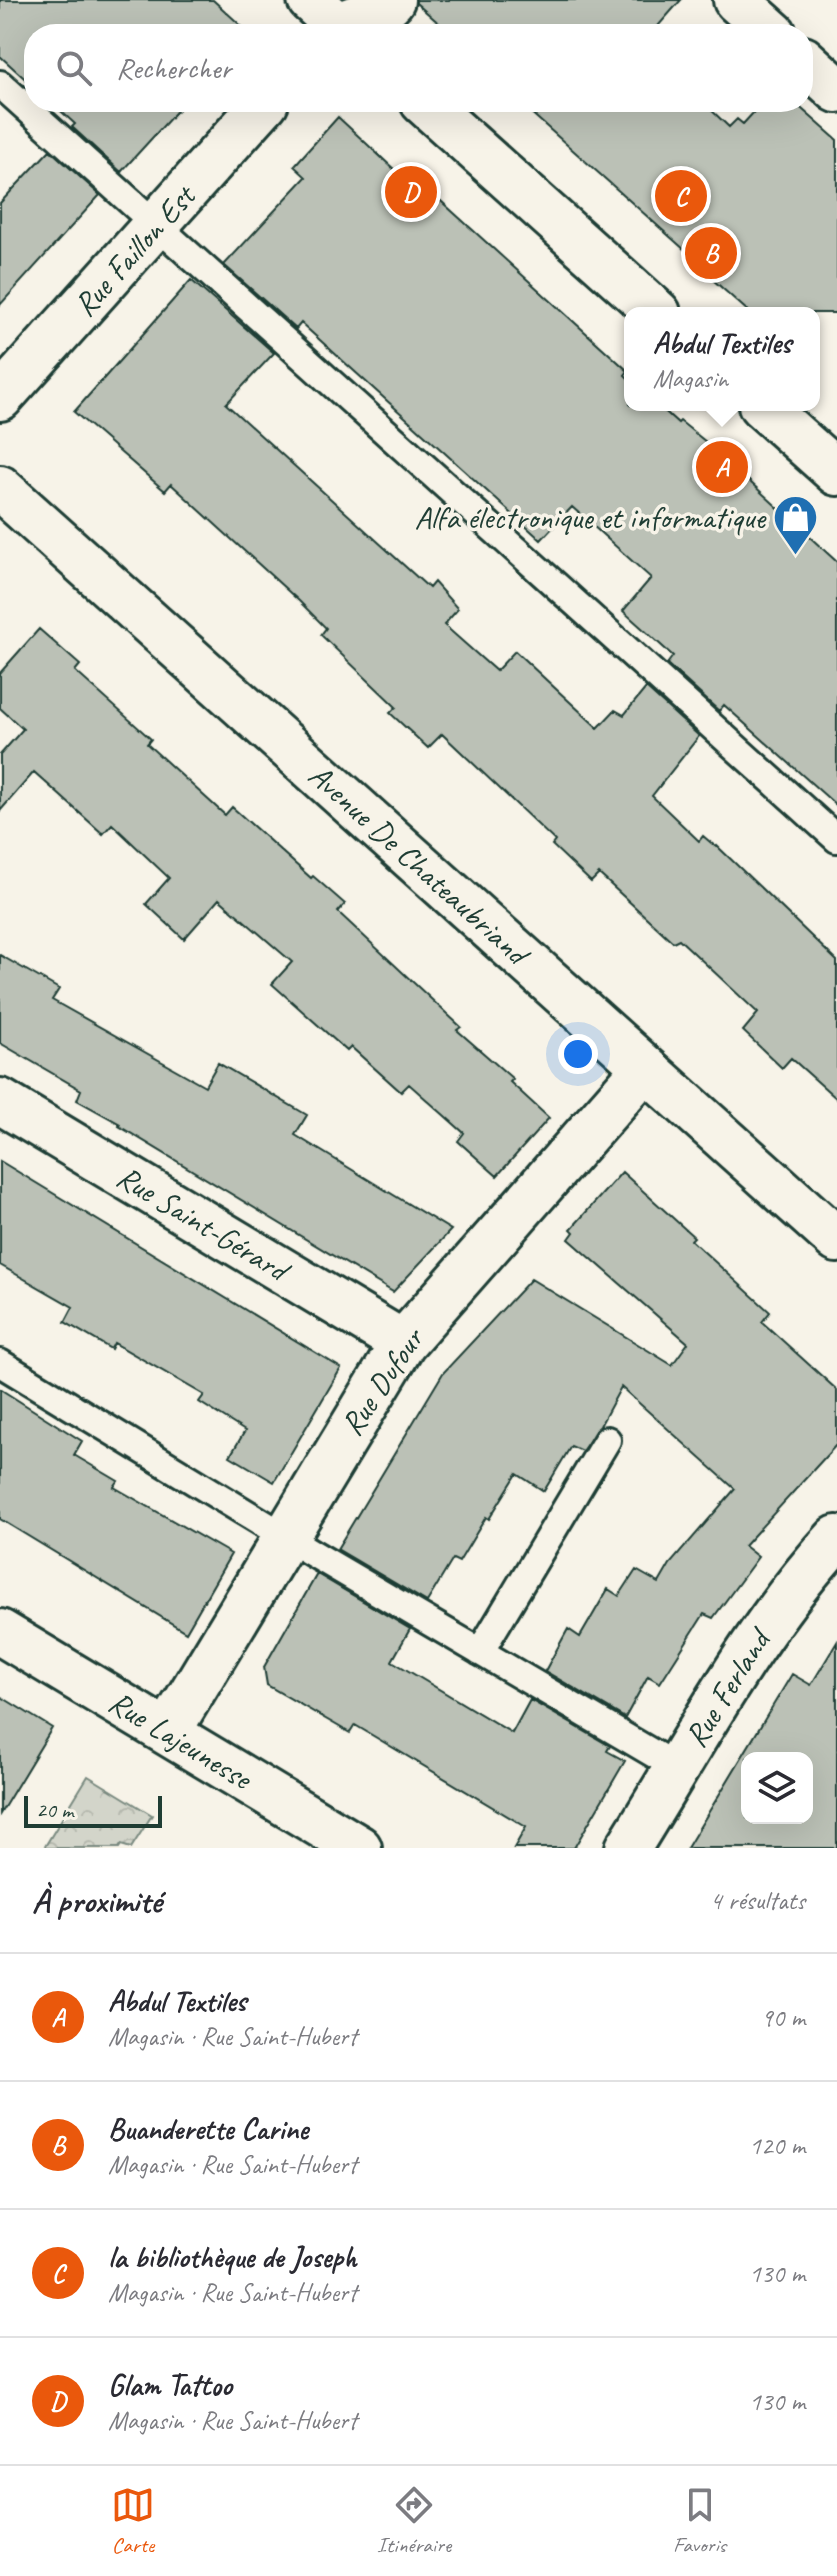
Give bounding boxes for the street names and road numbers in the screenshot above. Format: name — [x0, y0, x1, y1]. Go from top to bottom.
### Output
street label: Rue Faillon Est — [65, 175, 206, 325]
street label: Avenue De Chateaubriand — [300, 755, 539, 976]
street label: Rue Saint-Gérard — [109, 1156, 299, 1292]
street label: Rue Dufour — [331, 1319, 434, 1443]
street label: Rue Ferland — [675, 1620, 781, 1755]
street label: Rue Lajeunesse — [101, 1682, 261, 1800]

